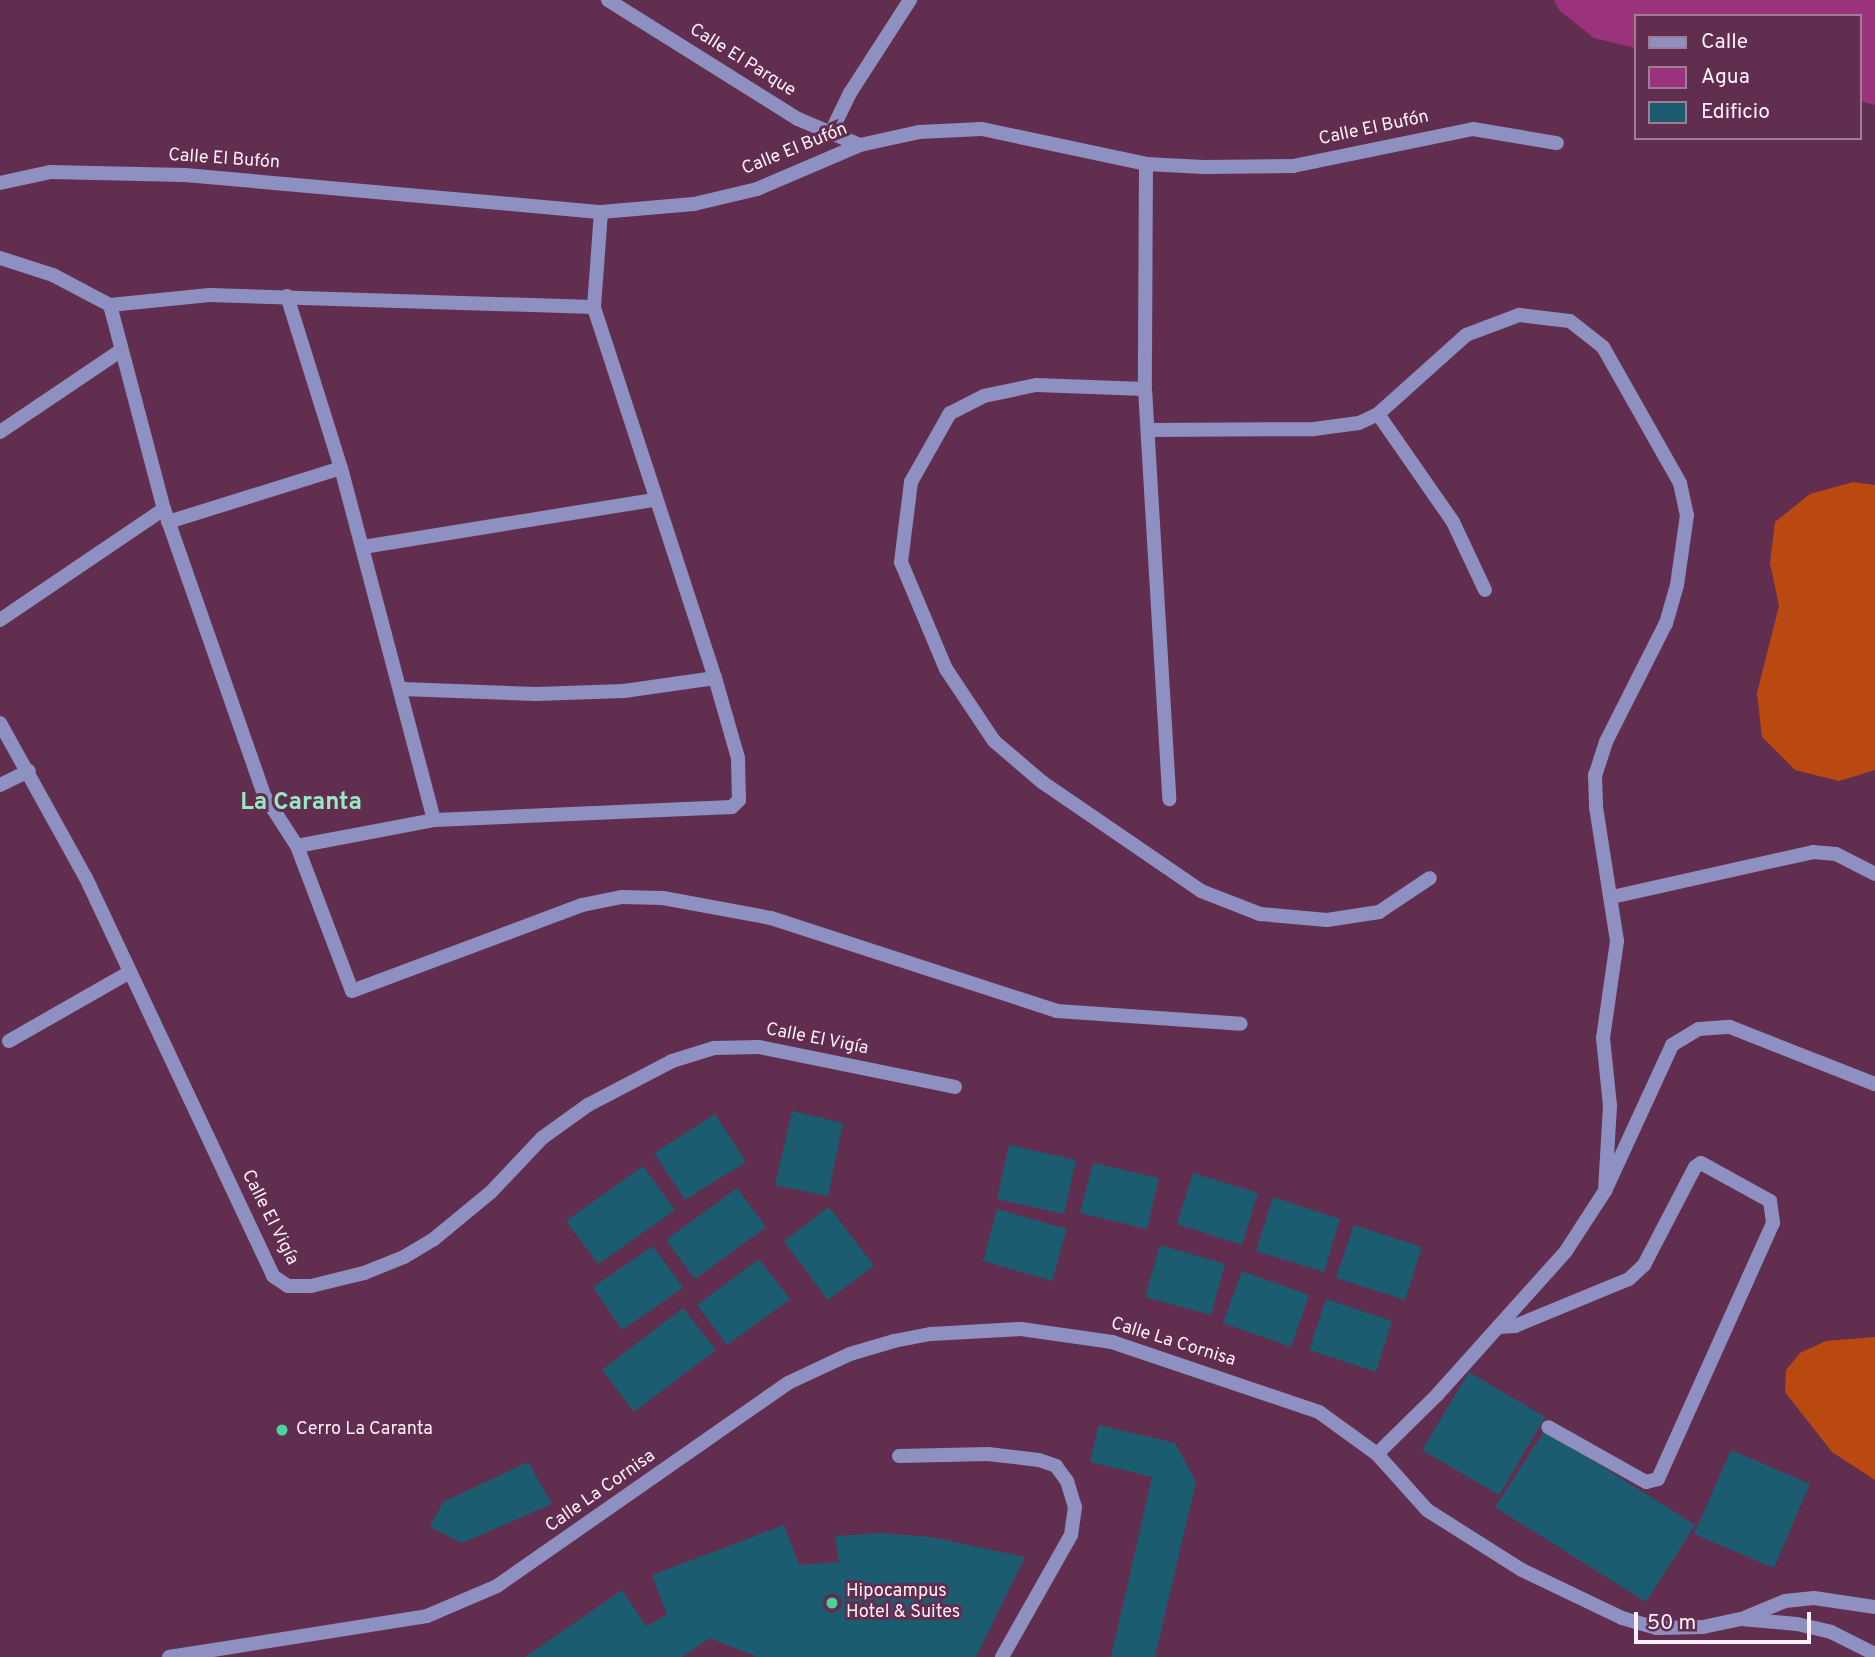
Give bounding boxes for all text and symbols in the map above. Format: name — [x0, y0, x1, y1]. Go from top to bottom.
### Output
legend — [1633, 14, 1861, 140]
street label: Calle El Parque — [685, 20, 799, 102]
text: Calle — [1701, 29, 1748, 56]
text: Agua — [1701, 64, 1750, 91]
text: Edificio — [1701, 99, 1770, 126]
street label: Calle El Bufón — [1317, 107, 1431, 151]
street label: Calle El Bufón — [739, 119, 851, 181]
street label: Calle El Bufón — [167, 145, 281, 175]
district label: La Caranta — [240, 790, 362, 818]
street label: Calle El Vigía — [764, 1019, 870, 1061]
street label: Calle El Vigía — [236, 1166, 302, 1270]
street label: Calle La Cornisa — [1108, 1314, 1238, 1372]
place label: Cerro La Caranta — [296, 1419, 433, 1441]
marker: Cerro La Caranta — [274, 1422, 290, 1438]
street label: Calle La Cornisa — [542, 1446, 660, 1538]
place label: Hipocampus Hotel & Suites — [846, 1582, 960, 1624]
marker: Hipocampus Hotel & Suites — [824, 1595, 840, 1611]
scale bar — [1637, 1598, 1814, 1642]
text: 50 m — [1647, 1610, 1696, 1637]

